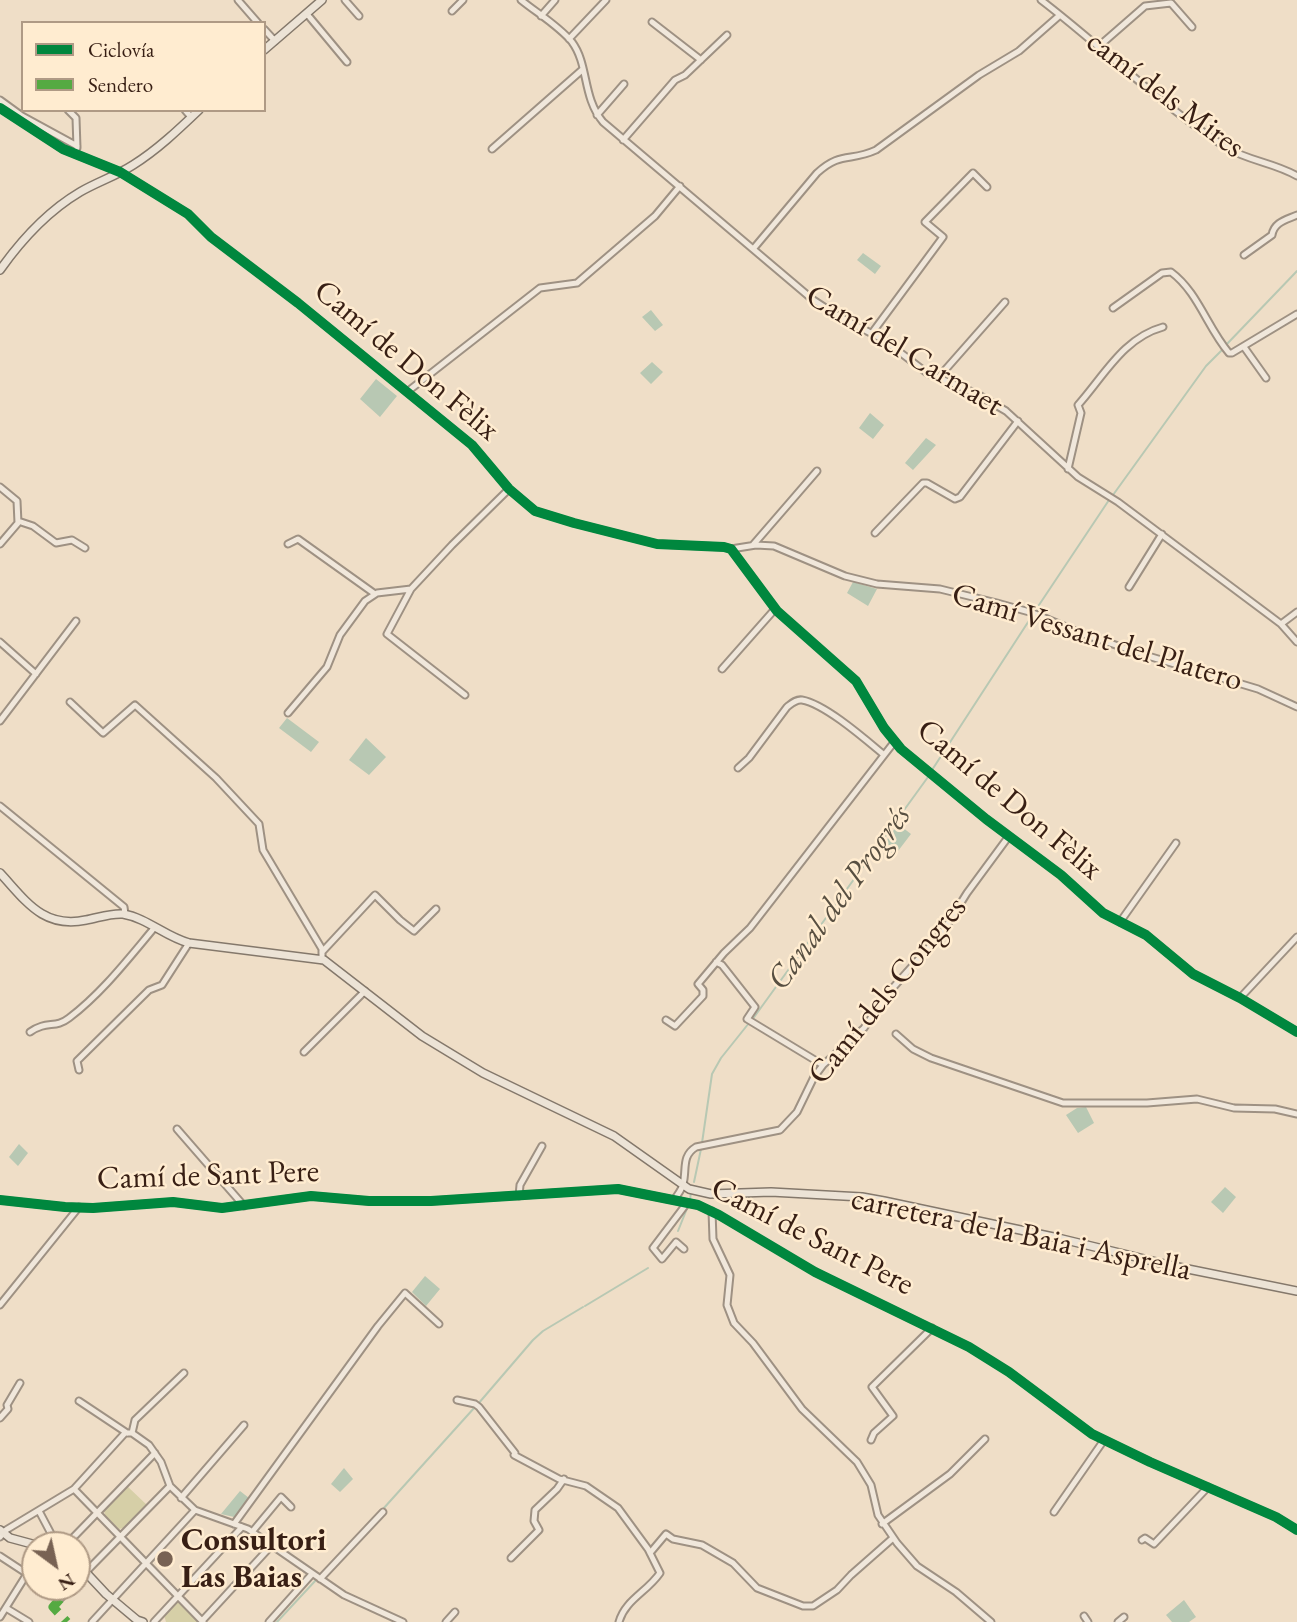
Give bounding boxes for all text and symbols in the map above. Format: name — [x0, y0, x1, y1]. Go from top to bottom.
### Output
legend — [21, 21, 266, 112]
street label: camí dels Mires — [1078, 23, 1252, 167]
text: Ciclovía — [88, 36, 154, 63]
text: Sendero — [88, 71, 153, 98]
street label: Camí de Don Fèlix — [306, 272, 506, 450]
street label: Camí del Carmaet — [798, 277, 1010, 425]
street label: Camí Vessant del Platero — [947, 575, 1247, 701]
street label: Camí de Don Fèlix — [909, 711, 1109, 889]
water label: Canal del Progrés — [760, 798, 920, 998]
street label: Camí dels Congres — [801, 889, 975, 1093]
street label: Camí de Sant Pere — [96, 1153, 320, 1199]
street label: Camí de Sant Pere — [704, 1169, 920, 1305]
street label: carretera de la Baia i Asprella — [847, 1180, 1195, 1290]
place label: Consultori Las Baias — [181, 1522, 326, 1597]
north arrow — [21, 1531, 91, 1601]
marker: Consultori Las Baias — [155, 1549, 175, 1569]
text: N — [53, 1568, 80, 1597]

